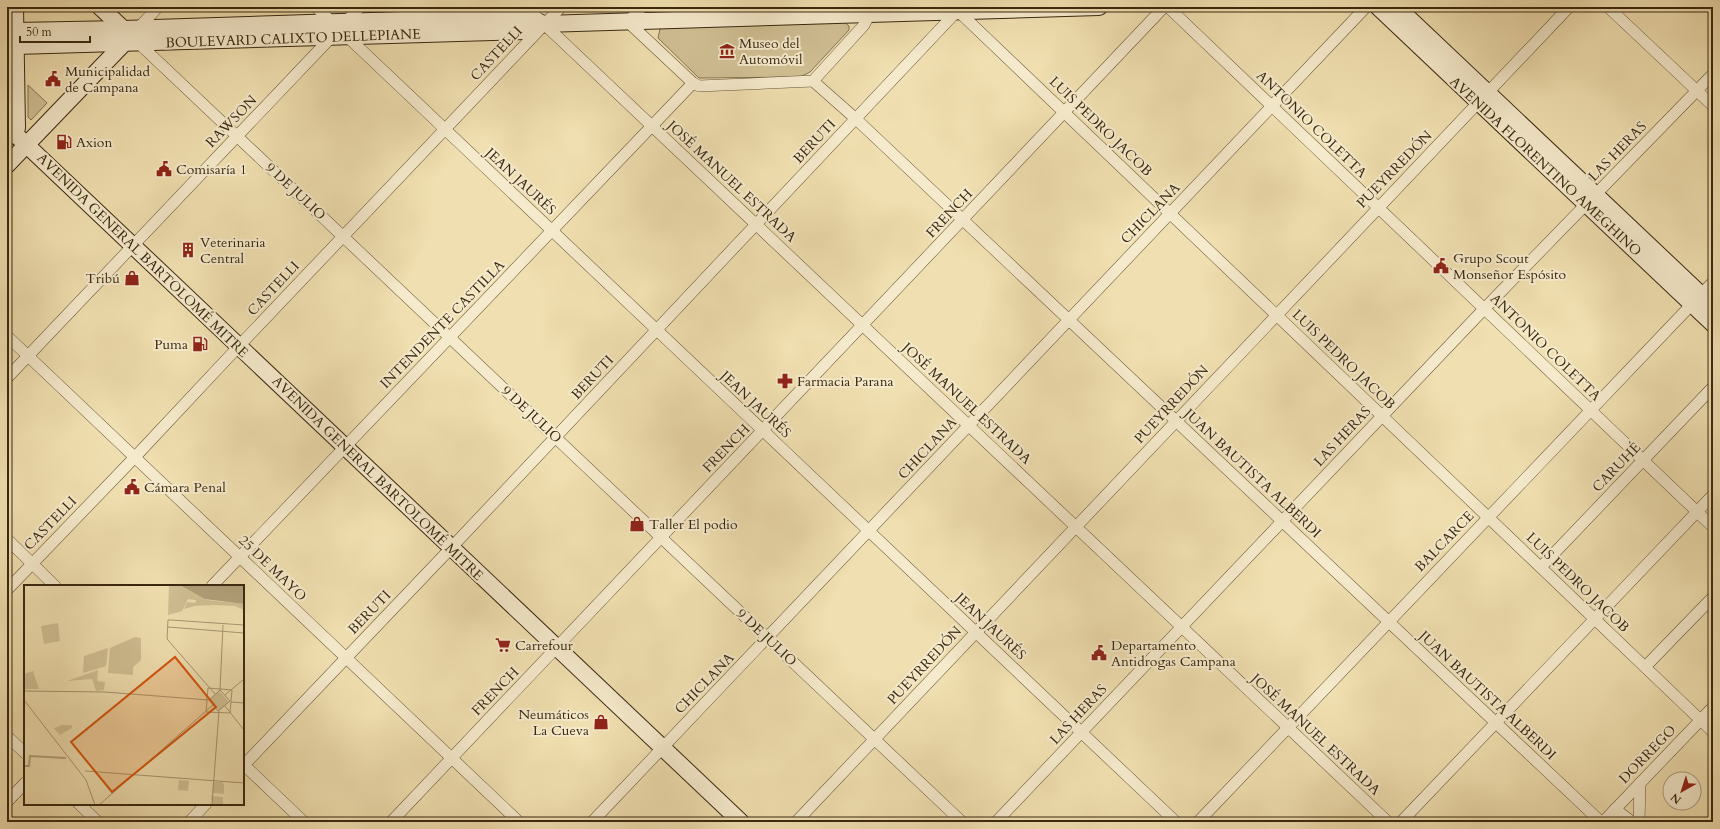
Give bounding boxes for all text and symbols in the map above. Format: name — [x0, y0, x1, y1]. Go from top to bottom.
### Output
scale bar — [20, 18, 90, 44]
street label: CASTELLI — [466, 22, 527, 85]
text: 50 m — [26, 24, 53, 40]
street label: BOULEVARD CALIXTO DELLEPIANE — [165, 25, 421, 52]
place label: Museo del Automóvil — [739, 34, 803, 69]
museum icon: Museo del Automóvil — [718, 42, 736, 60]
place label: Municipalidad de Campana — [65, 62, 151, 97]
street label: ANTONIO COLETTA — [1252, 66, 1371, 182]
public building icon: Municipalidad de Campana — [44, 70, 62, 88]
street label: LUIS PEDRO JACOB — [1045, 72, 1156, 181]
street label: AVENIDA FLORENTINO AMEGHINO — [1446, 72, 1646, 261]
street label: RAWSON — [202, 91, 261, 152]
street label: JOSÉ MANUEL ESTRADA — [661, 115, 801, 246]
street label: BERUTI — [789, 115, 840, 168]
street label: LAS HERAS — [1584, 117, 1651, 185]
street label: PUEYRREDÓN — [1352, 126, 1436, 212]
fuel station icon: Axion — [55, 133, 73, 151]
place label: Axion — [76, 133, 112, 152]
street label: JEAN JAURÉS — [480, 142, 560, 219]
street label: AVENIDA GENERAL BARTOLOMÉ MITRE — [33, 149, 253, 362]
street label: 9 DE JULIO — [261, 158, 330, 224]
public building icon: Comisaría 1 — [155, 160, 173, 178]
place label: Comisaría 1 — [176, 160, 247, 179]
street label: CHICLANA — [1116, 179, 1184, 248]
street label: FRENCH — [922, 184, 977, 242]
place label: Veterinaria Central — [200, 233, 266, 268]
building icon: Veterinaria Central — [179, 241, 197, 259]
place label: Grupo Scout Monseñor Espósito — [1453, 249, 1567, 284]
street label: INTENDENTE CASTILLA — [376, 256, 509, 393]
street label: CASTELLI — [243, 257, 304, 320]
public building icon: Grupo Scout Monseñor Espósito — [1432, 257, 1450, 275]
place label: Tribú — [86, 269, 120, 288]
shop icon: Tribú — [123, 269, 141, 287]
street label: ANTONIO COLETTA — [1486, 289, 1605, 405]
street label: LUIS PEDRO JACOB — [1288, 305, 1399, 414]
place label: Puma — [154, 335, 188, 354]
fuel station icon: Puma — [191, 335, 209, 353]
street label: JOSÉ MANUEL ESTRADA — [896, 337, 1036, 468]
street label: BERUTI — [567, 351, 618, 404]
street label: PUEYRREDÓN — [1130, 361, 1213, 448]
street label: JEAN JAURÉS — [715, 365, 795, 442]
street label: AVENIDA GENERAL BARTOLOMÉ MITRE — [268, 372, 488, 585]
pharmacy icon: Farmacia Parana — [776, 372, 794, 390]
place label: Farmacia Parana — [797, 372, 894, 391]
street label: 9 DE JULIO — [497, 381, 566, 447]
street label: LAS HERAS — [1309, 402, 1375, 471]
street label: JUAN BAUTISTA ALBERDI — [1178, 403, 1326, 542]
street label: CHICLANA — [894, 413, 961, 483]
street label: FRENCH — [698, 420, 754, 477]
street label: CARUHÉ — [1588, 438, 1645, 496]
public building icon: Cámara Penal — [123, 478, 141, 496]
place label: Cámara Penal — [144, 478, 226, 497]
street label: CASTELLI — [20, 492, 81, 555]
street label: BALCARCE — [1411, 507, 1478, 576]
shop icon: Taller El podio — [628, 515, 646, 533]
place label: Taller El podio — [649, 515, 738, 534]
street label: LUIS PEDRO JACOB — [1522, 528, 1633, 637]
street label: 25 DE MAYO — [235, 531, 311, 606]
inset map — [24, 585, 244, 805]
street label: BERUTI — [344, 586, 395, 638]
street label: JEAN JAURÉS — [950, 587, 1030, 664]
street label: 9 DE JULIO — [732, 604, 801, 670]
street label: PUEYRREDÓN — [883, 622, 966, 709]
street label: JUAN BAUTISTA ALBERDI — [1413, 625, 1561, 764]
supermarket icon: Carrefour — [494, 636, 512, 654]
place label: Carrefour — [515, 636, 574, 655]
place label: Departamento Antidrogas Campana — [1111, 636, 1236, 671]
public building icon: Departamento Antidrogas Campana — [1090, 644, 1108, 662]
street label: CHICLANA — [670, 649, 738, 718]
street label: FRENCH — [467, 663, 523, 720]
street label: JOSÉ MANUEL ESTRADA — [1245, 668, 1385, 799]
street label: LAS HERAS — [1045, 680, 1111, 749]
place label: Neumáticos La Cueva — [518, 705, 589, 740]
shop icon: Neumáticos La Cueva — [592, 713, 610, 731]
street label: DORREGO — [1615, 721, 1680, 788]
north arrow — [1662, 771, 1702, 811]
text: N — [1667, 789, 1684, 807]

